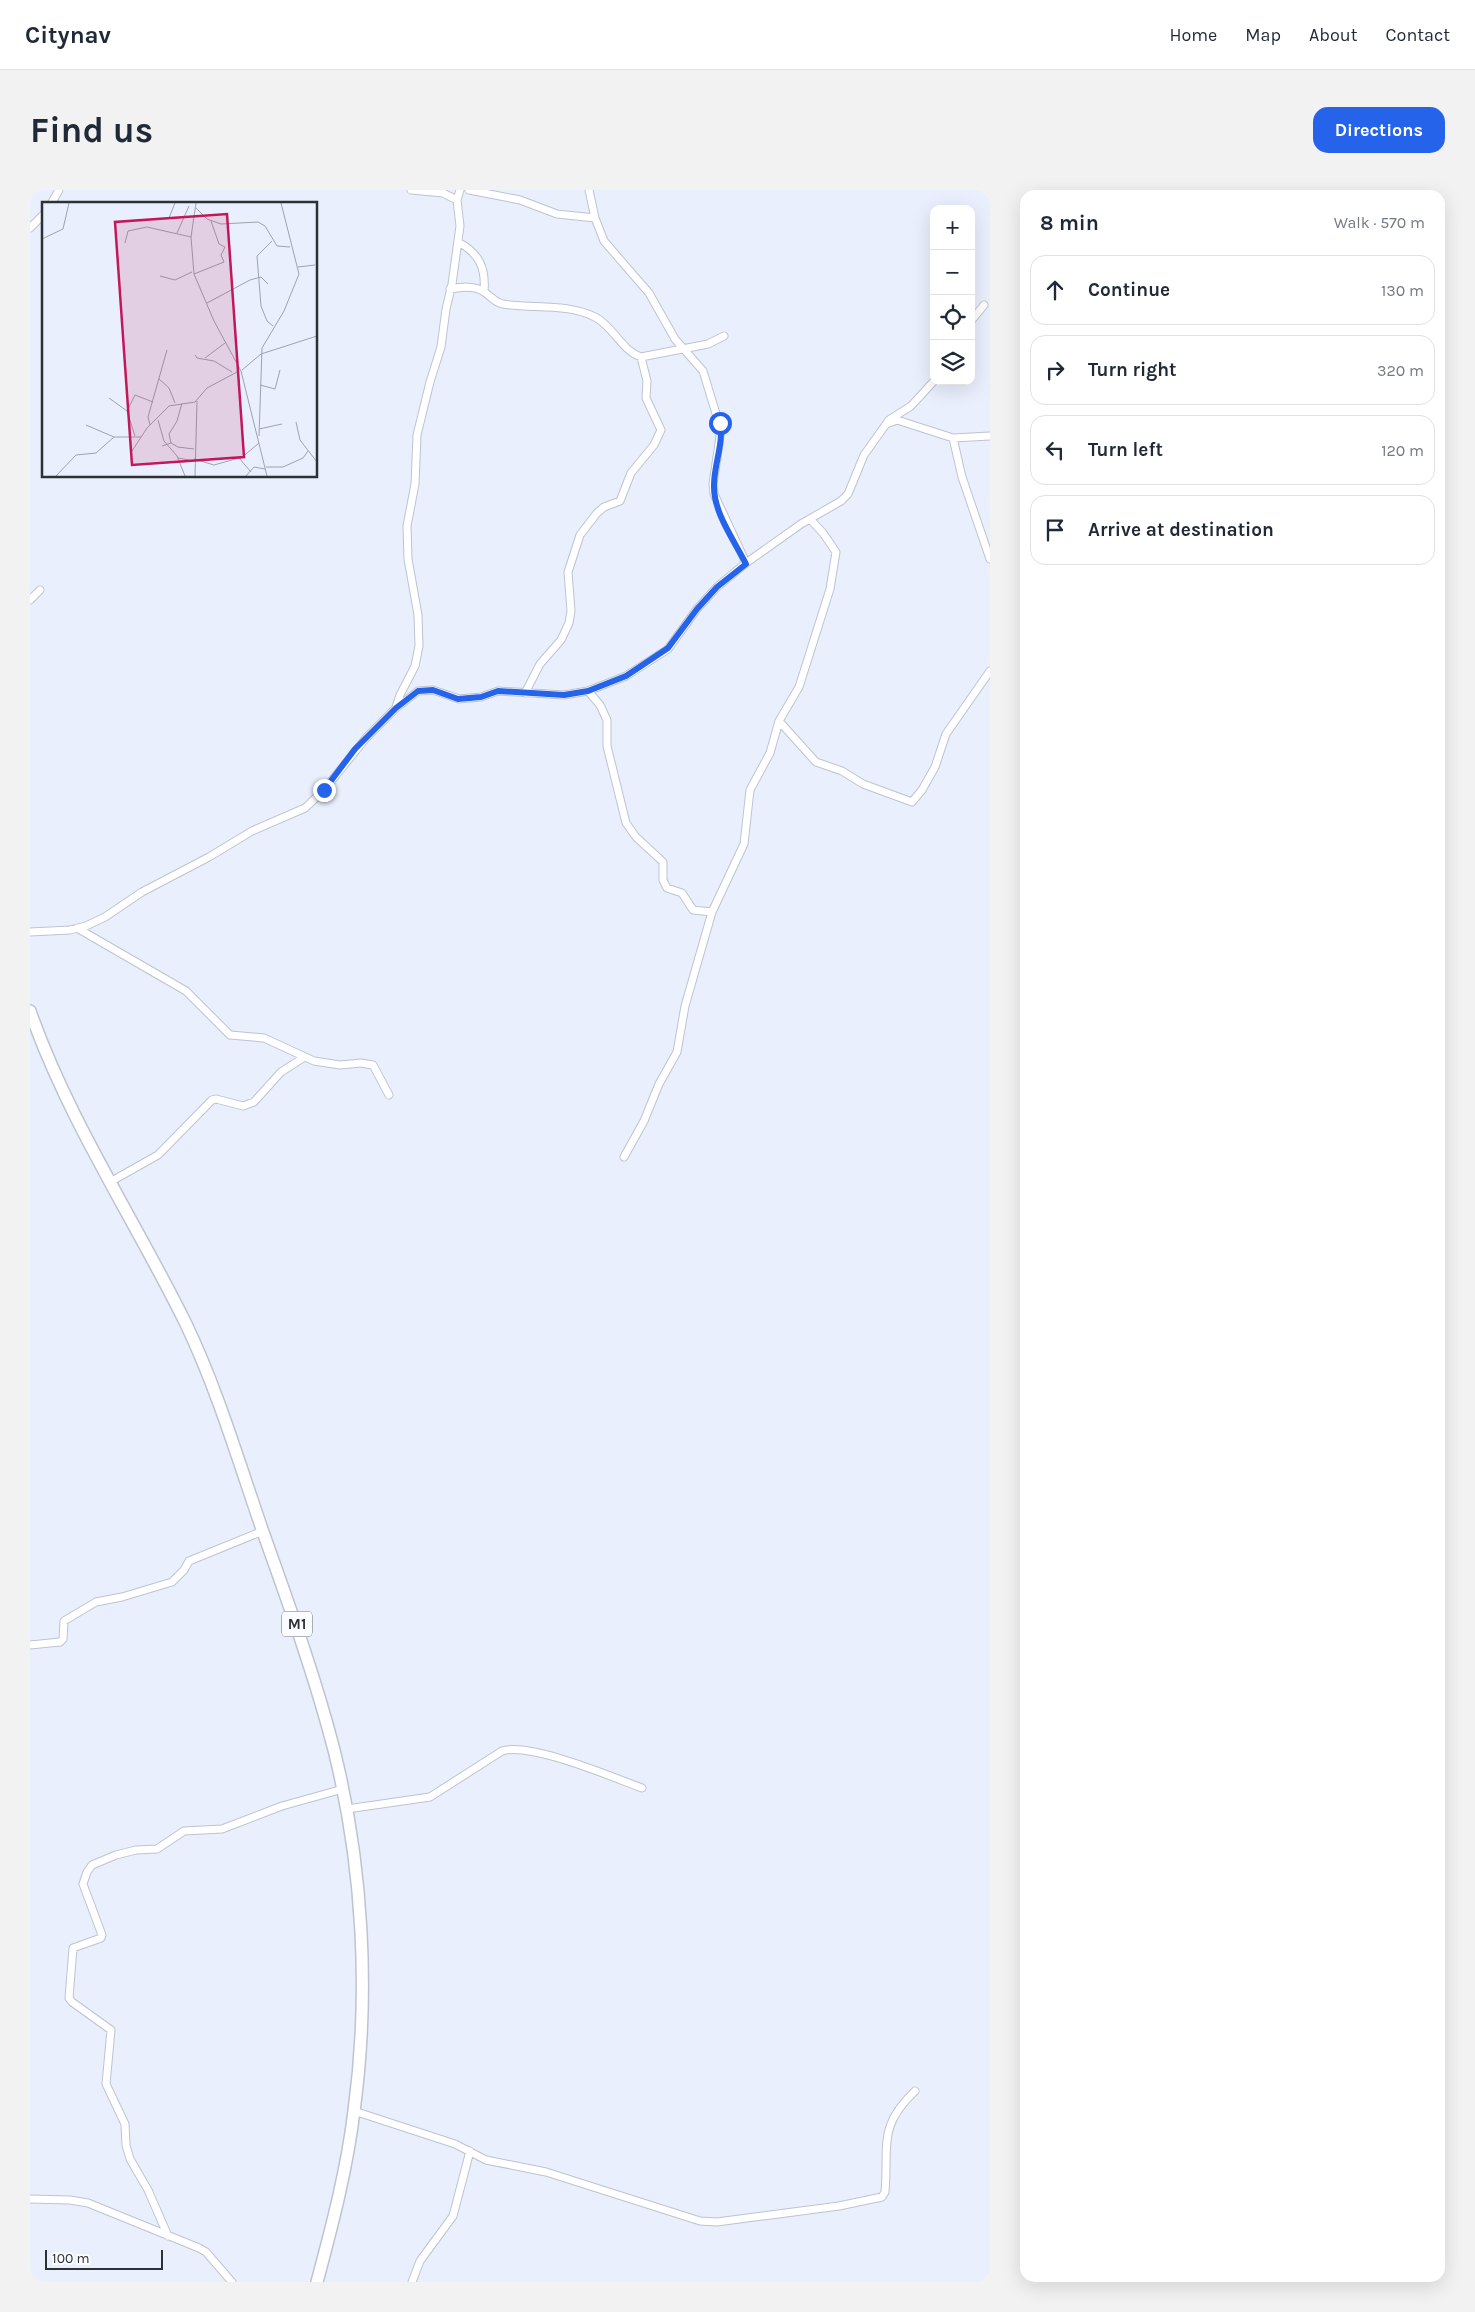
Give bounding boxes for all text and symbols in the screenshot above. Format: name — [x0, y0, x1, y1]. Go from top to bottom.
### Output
text: Citynav — [25, 21, 111, 49]
text: Home — [1169, 24, 1217, 46]
text: Map — [1245, 24, 1281, 46]
text: About — [1309, 24, 1358, 46]
text: Contact — [1386, 24, 1450, 46]
button: Directions — [1313, 107, 1445, 153]
text: Find us — [30, 110, 153, 151]
inset map — [42, 202, 318, 478]
map controls — [930, 205, 975, 385]
button: + — [930, 205, 975, 250]
text: 8 min — [1040, 211, 1099, 235]
text: Walk · 570 m — [1334, 213, 1425, 232]
button: − — [930, 250, 975, 295]
icon: ahead — [1041, 276, 1069, 304]
text: Continue — [1088, 279, 1170, 301]
text: 130 m — [1381, 281, 1424, 300]
button: locate — [930, 295, 975, 340]
button: layers — [930, 340, 975, 385]
icon: right — [1041, 356, 1069, 384]
text: Turn right — [1088, 359, 1177, 381]
text: 320 m — [1377, 361, 1424, 380]
route start — [709, 412, 732, 435]
icon: left — [1041, 436, 1069, 464]
text: Turn left — [1088, 439, 1163, 461]
text: 120 m — [1381, 441, 1424, 460]
icon: arrive — [1041, 516, 1069, 544]
text: Arrive at destination — [1088, 519, 1274, 541]
route end — [313, 779, 336, 802]
road number: M1 — [282, 1612, 312, 1636]
scale bar — [45, 2247, 162, 2270]
text: 100 m — [52, 2250, 90, 2267]

